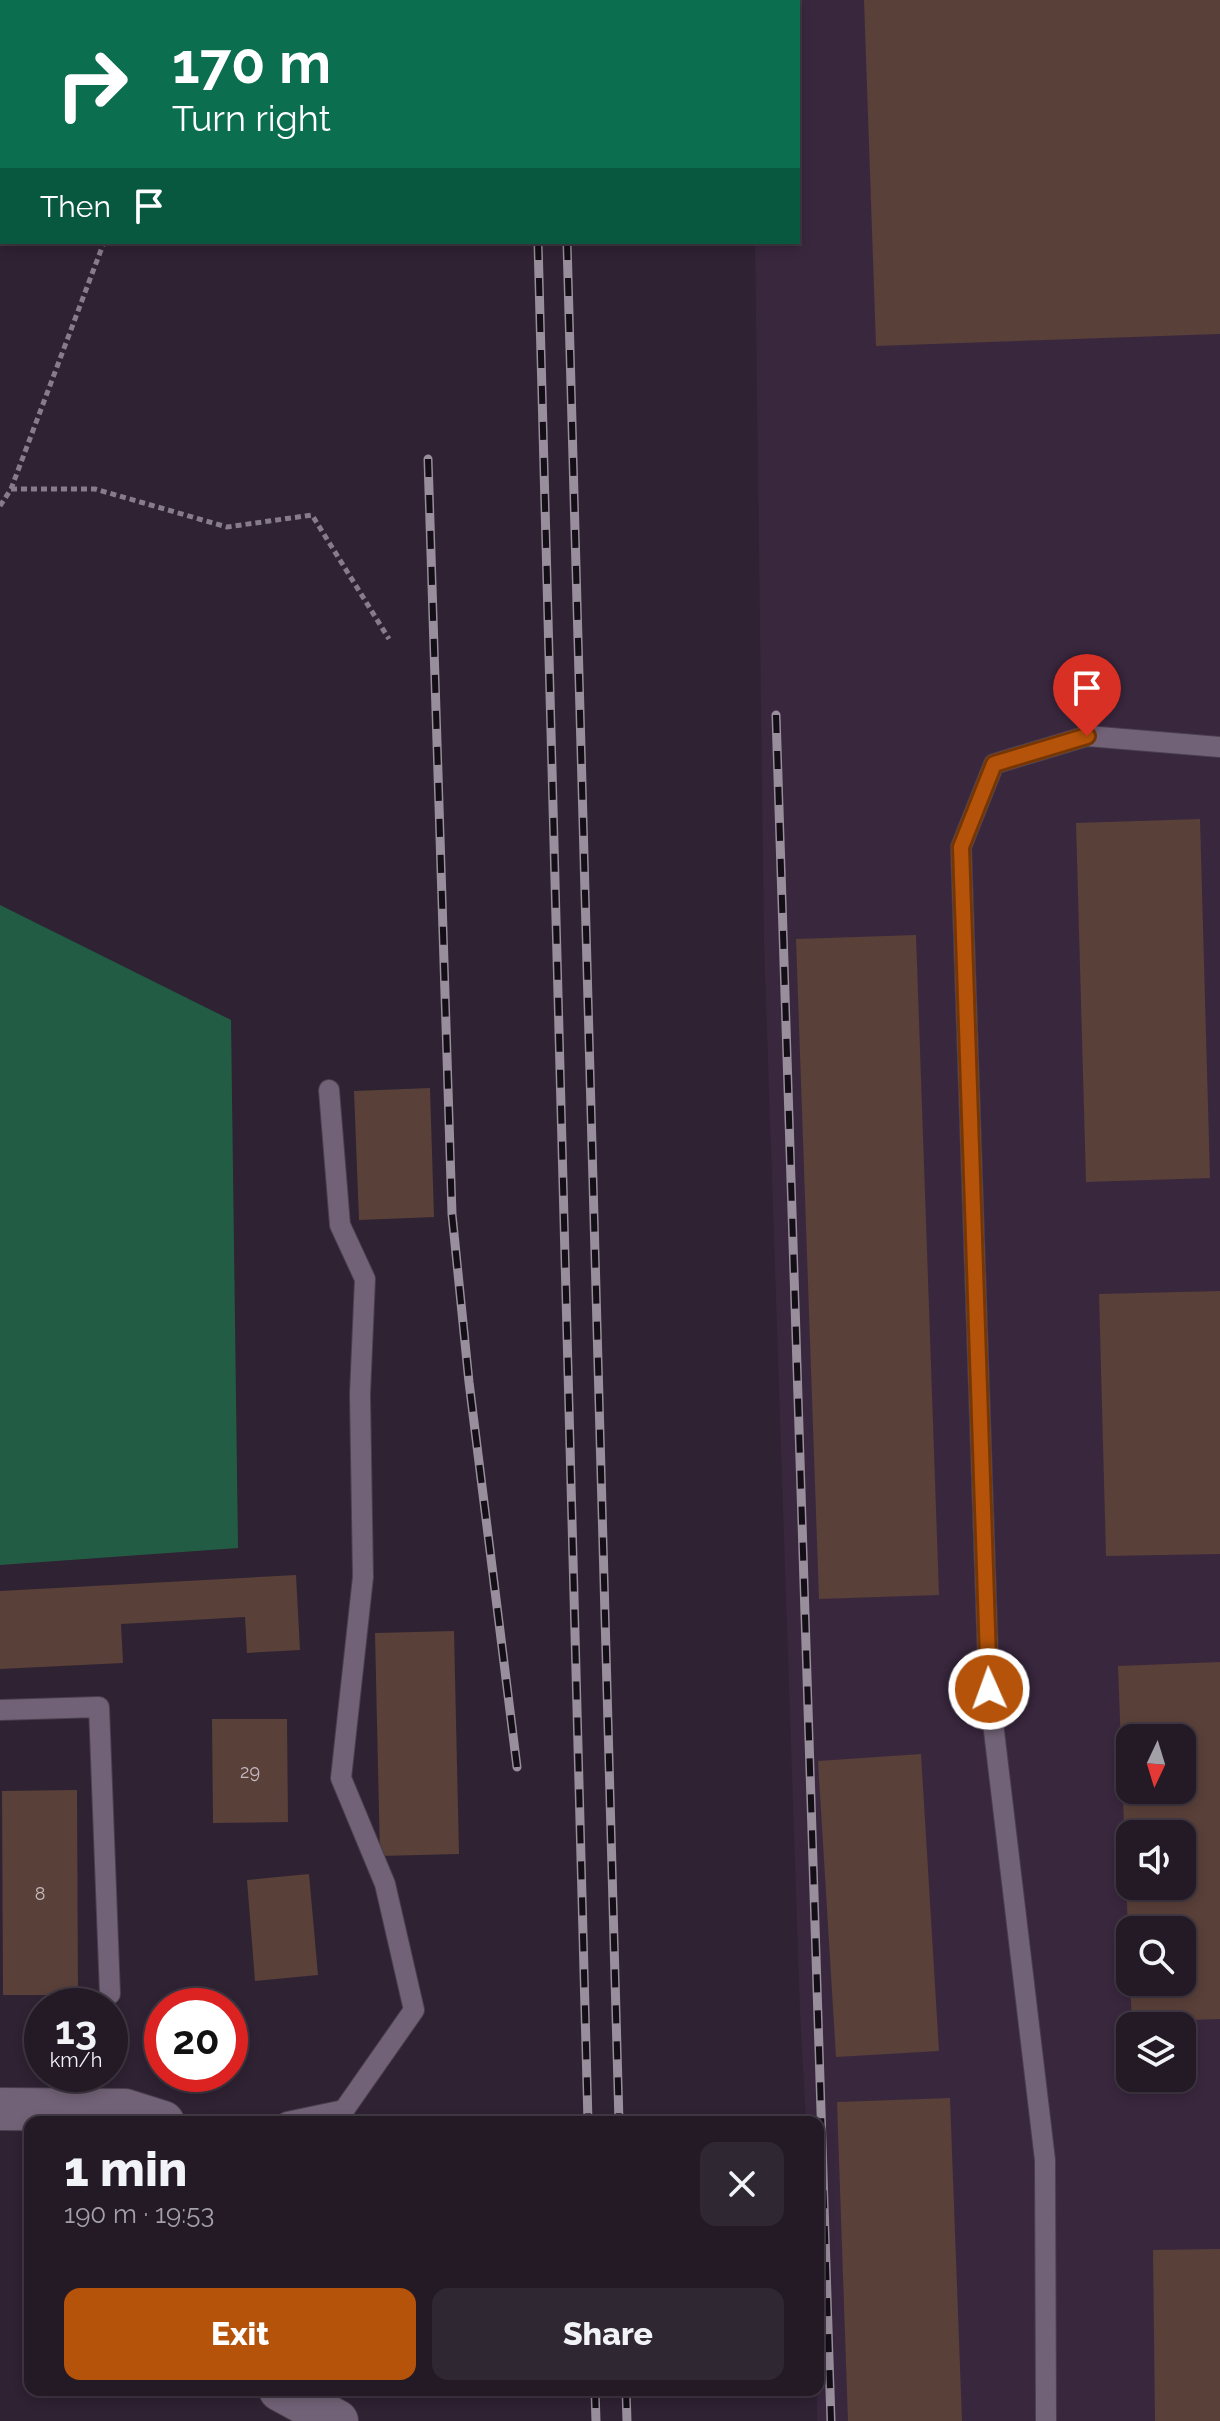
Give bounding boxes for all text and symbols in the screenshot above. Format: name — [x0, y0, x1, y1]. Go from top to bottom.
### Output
text: 170 m — [172, 30, 331, 96]
icon: right — [40, 32, 144, 136]
text: Turn right — [172, 97, 331, 139]
icon: arrive — [127, 184, 171, 228]
text: Then — [40, 189, 111, 224]
pin — [1053, 654, 1121, 736]
icon: arrive — [1065, 666, 1109, 710]
position arrow — [947, 1647, 1031, 1731]
north arrow — [1116, 1724, 1196, 1804]
map controls — [1116, 1724, 1196, 2092]
house number: 29 — [240, 1761, 260, 1782]
button: sound — [1116, 1820, 1196, 1900]
house number: 8 — [35, 1883, 45, 1904]
button: search — [1116, 1916, 1196, 1996]
speed limit sign: 20 — [144, 1988, 248, 2092]
text: 13 — [55, 2006, 97, 2053]
button: layers — [1116, 2012, 1196, 2092]
text: km/h — [50, 2048, 102, 2072]
text: 1 min — [64, 2141, 187, 2197]
button: close — [700, 2142, 784, 2226]
text: 190 m · 19:53 — [64, 2199, 214, 2229]
button: Exit — [64, 2288, 416, 2380]
button: Share — [432, 2288, 784, 2380]

